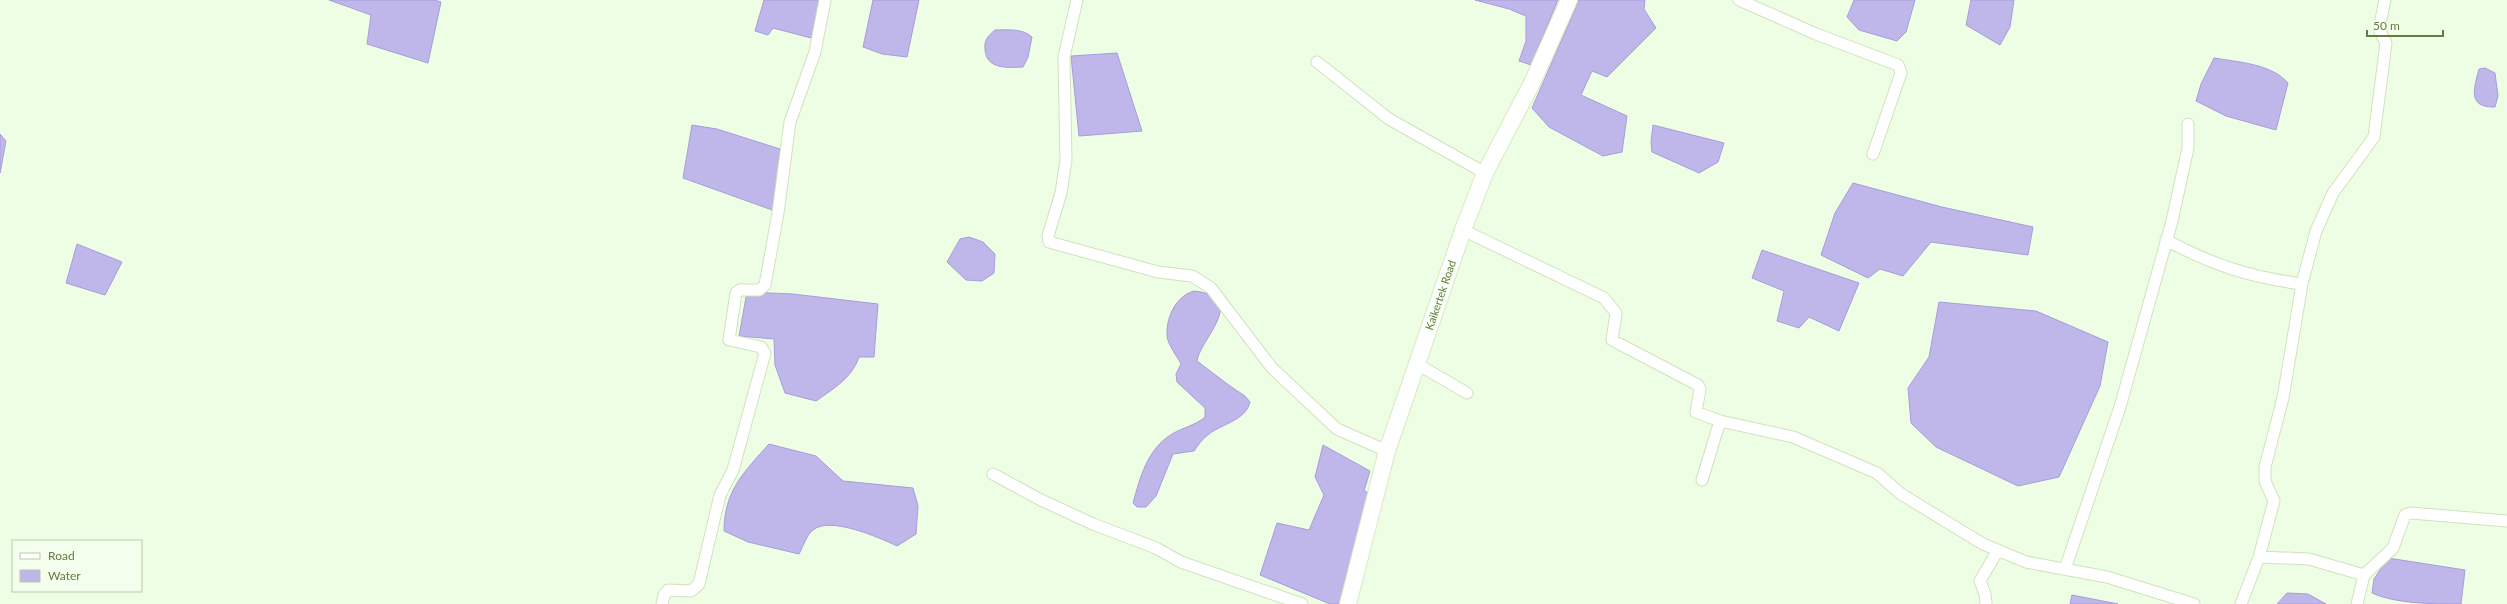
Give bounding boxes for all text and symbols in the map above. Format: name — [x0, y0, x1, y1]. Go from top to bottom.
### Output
scale bar — [2367, 12, 2443, 38]
text: 50 m — [2373, 18, 2400, 33]
street label: Kaikertek Road — [1422, 258, 1458, 332]
legend — [12, 540, 142, 592]
text: Road — [48, 548, 75, 563]
text: Water — [48, 568, 81, 583]

